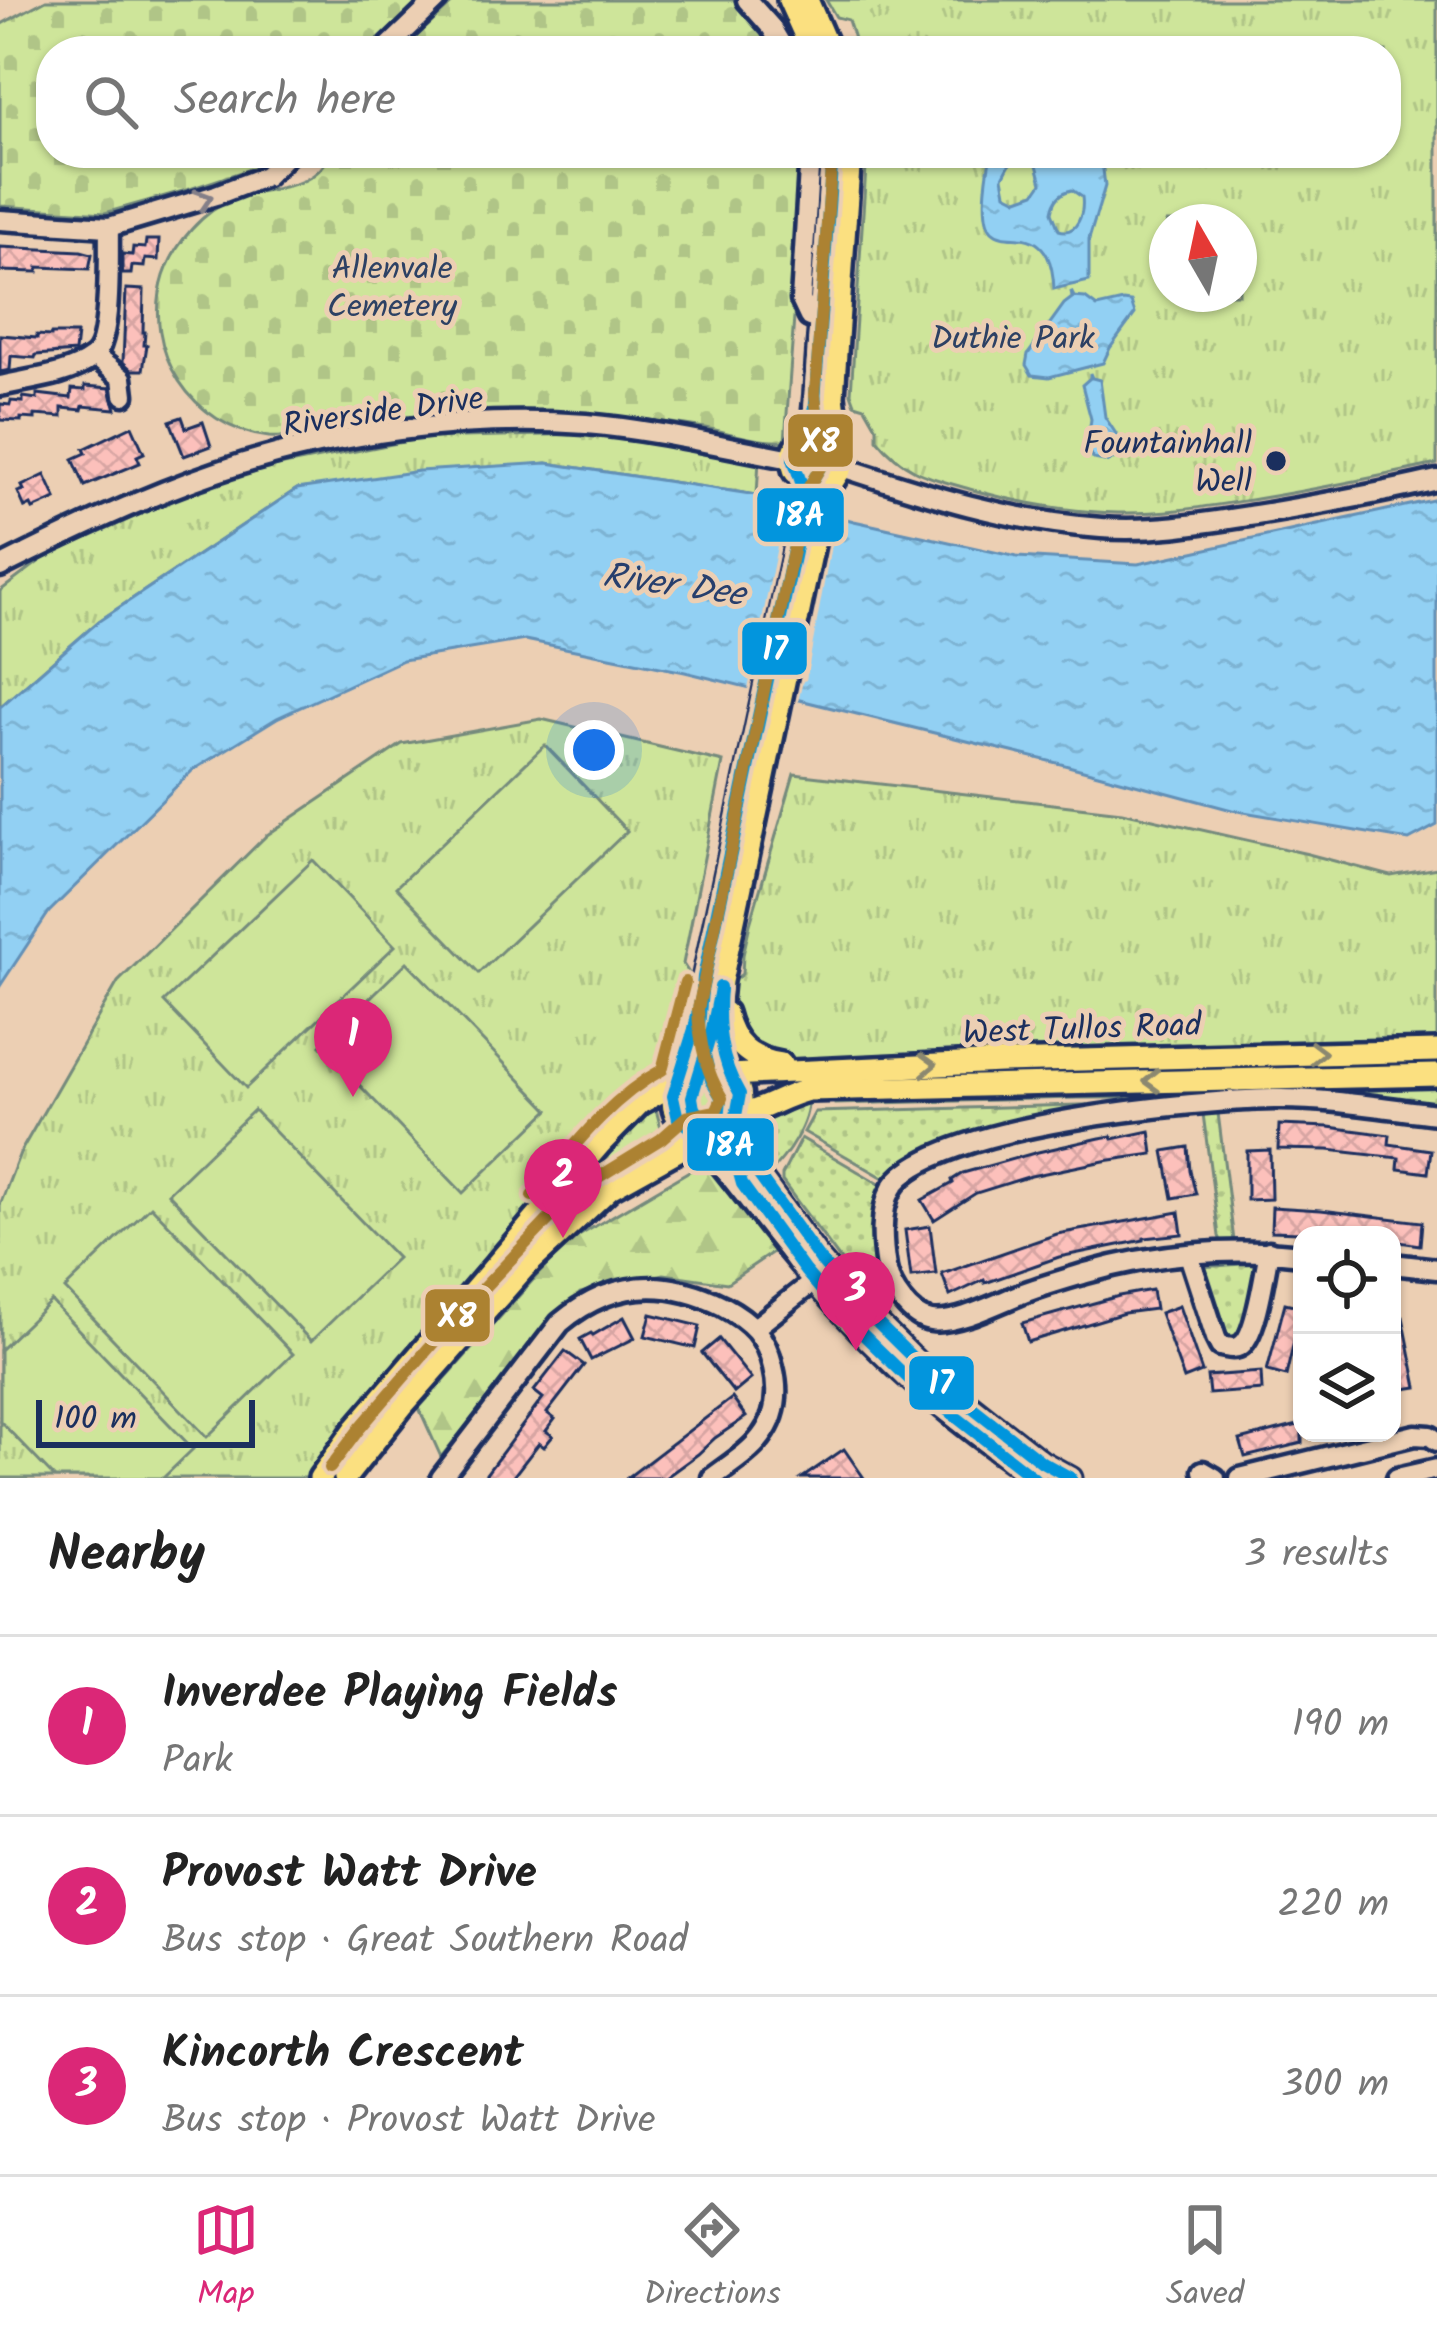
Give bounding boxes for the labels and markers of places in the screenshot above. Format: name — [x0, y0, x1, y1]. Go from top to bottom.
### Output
place label: Fountainhall Well — [1083, 419, 1252, 510]
marker: Fountainhall Well — [1263, 448, 1289, 474]
pin: 1 — [314, 998, 392, 1097]
pin: 2 — [524, 1139, 602, 1238]
pin: 3 — [817, 1252, 895, 1351]

